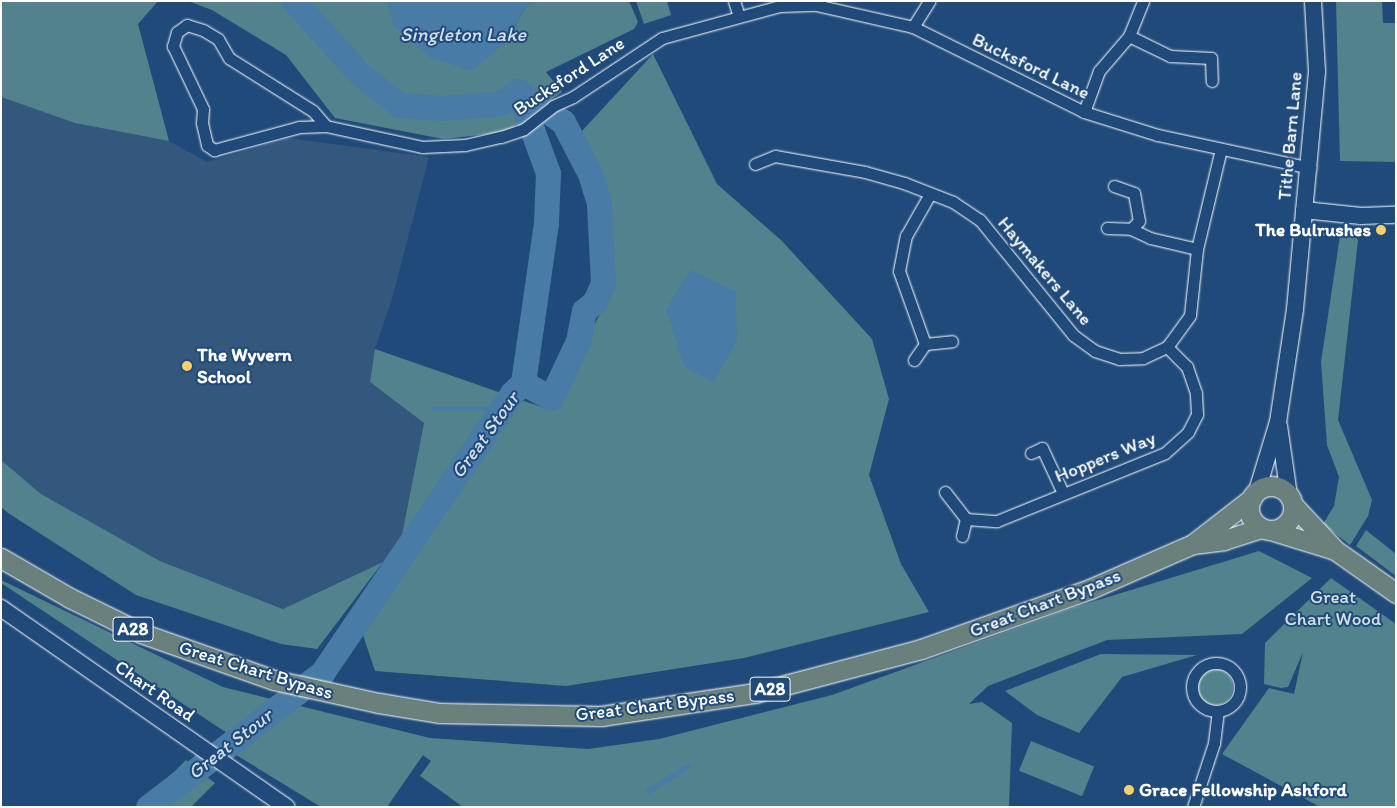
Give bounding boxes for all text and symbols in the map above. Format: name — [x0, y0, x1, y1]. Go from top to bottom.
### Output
water label: Singleton Lake — [400, 22, 526, 46]
street label: Bucksford Lane — [969, 28, 1093, 104]
street label: Bucksford Lane — [509, 32, 629, 120]
street label: Tithe Barn Lane — [1273, 71, 1307, 201]
street label: Haymakers Lane — [993, 212, 1097, 330]
place label: The Bulrushes — [1255, 219, 1371, 241]
marker: The Bulrushes — [1375, 224, 1387, 236]
place label: The Wyvern School — [197, 344, 292, 388]
marker: The Wyvern School — [181, 360, 193, 372]
water label: Great Stour — [446, 387, 524, 483]
street label: Hoppers Way — [1052, 427, 1158, 487]
street label: Great Chart Bypass — [967, 564, 1123, 642]
park label: Great Chart Wood — [1285, 586, 1381, 630]
road number: A28 — [112, 614, 154, 644]
street label: Great Chart Bypass — [177, 636, 335, 704]
street label: Chart Road — [111, 655, 199, 727]
road number: A28 — [749, 674, 791, 704]
street label: Great Chart Bypass — [575, 684, 735, 726]
water label: Great Stour — [183, 704, 277, 784]
place label: Grace Fellowship Ashford — [1139, 779, 1345, 801]
marker: Grace Fellowship Ashford — [1123, 784, 1135, 796]

